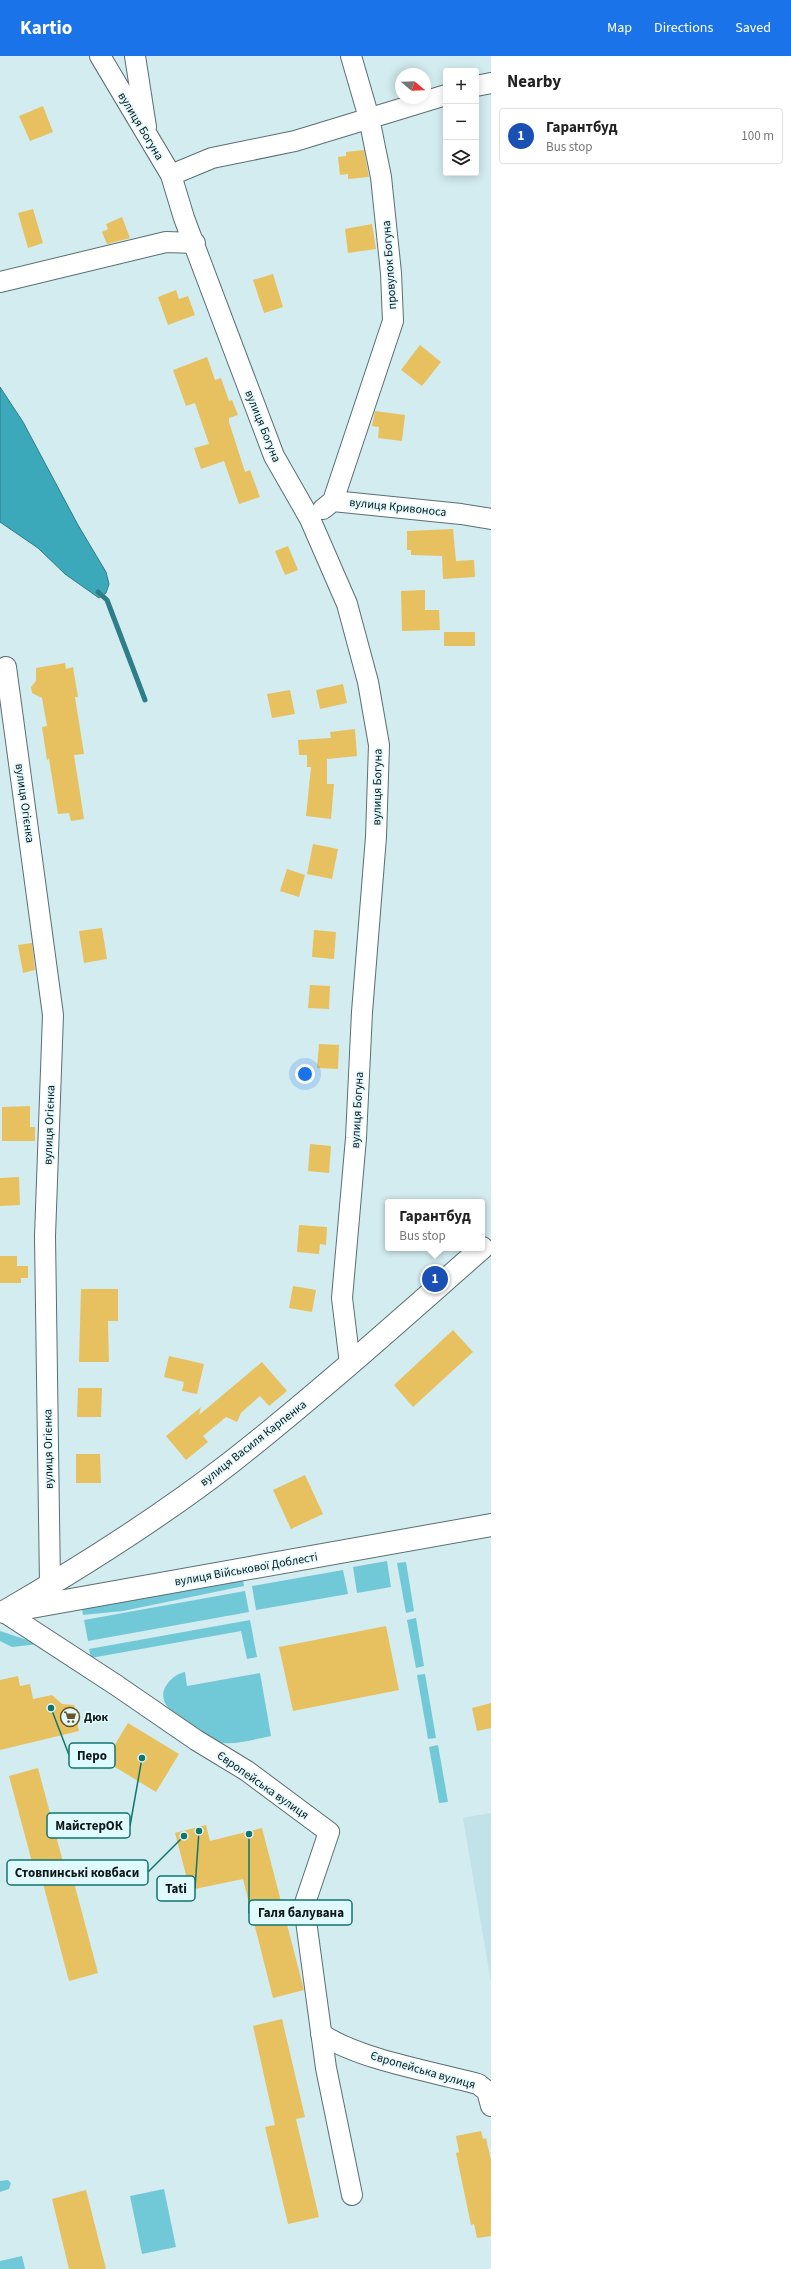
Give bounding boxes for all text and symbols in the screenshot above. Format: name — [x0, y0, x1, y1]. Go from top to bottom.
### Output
text: Kartio — [20, 15, 72, 42]
text: Map — [607, 18, 632, 38]
text: Directions — [654, 18, 713, 38]
text: Saved — [735, 18, 771, 38]
north arrow — [395, 68, 431, 104]
map controls — [443, 68, 479, 176]
button: + — [443, 68, 479, 104]
text: Nearby — [507, 70, 561, 94]
street label: вулиця Богуна — [114, 89, 168, 163]
button: − — [443, 104, 479, 140]
text: Гарантбуд — [546, 117, 617, 138]
text: 1 — [518, 127, 524, 145]
text: 100 m — [741, 127, 774, 145]
text: Bus stop — [546, 138, 592, 156]
button: layers — [443, 140, 479, 176]
street label: провулок Богуна — [378, 220, 401, 310]
street label: вулиця Богуна — [240, 387, 285, 465]
street label: вулиця Кривоноса — [349, 494, 447, 521]
street label: вулиця Богуна — [368, 749, 387, 825]
street label: вулиця Огієнка — [11, 762, 38, 844]
your location — [295, 1064, 315, 1084]
street label: вулиця Богуна — [347, 1071, 368, 1149]
street label: вулиця Огієнка — [40, 1085, 59, 1165]
popup — [385, 1199, 485, 1251]
text: Гарантбуд — [399, 1206, 471, 1227]
text: Bus stop — [399, 1227, 446, 1245]
pin: 1 — [422, 1264, 448, 1294]
street label: вулиця Василя Карпенка — [196, 1396, 310, 1490]
street label: вулиця Огієнка — [39, 1409, 58, 1489]
street label: вулиця Військової Доблесті — [173, 1549, 319, 1590]
supermarket icon: Дюк — [59, 1706, 81, 1728]
place label: Дюк — [84, 1709, 109, 1726]
callout: Перо — [69, 1743, 115, 1768]
text: Перо — [77, 1747, 107, 1765]
street label: Європейська вулиця — [213, 1747, 312, 1824]
callout: МайстерОК — [47, 1813, 130, 1838]
text: МайстерОК — [55, 1817, 124, 1835]
callout: Стовпинські ковбаси — [7, 1860, 148, 1885]
text: Стовпинські ковбаси — [15, 1864, 139, 1882]
callout: Tati — [157, 1876, 195, 1901]
text: Tati — [165, 1880, 187, 1898]
callout: Галя балувана — [249, 1900, 352, 1925]
text: Галя балувана — [258, 1904, 344, 1922]
street label: Європейська вулиця — [368, 2047, 477, 2094]

